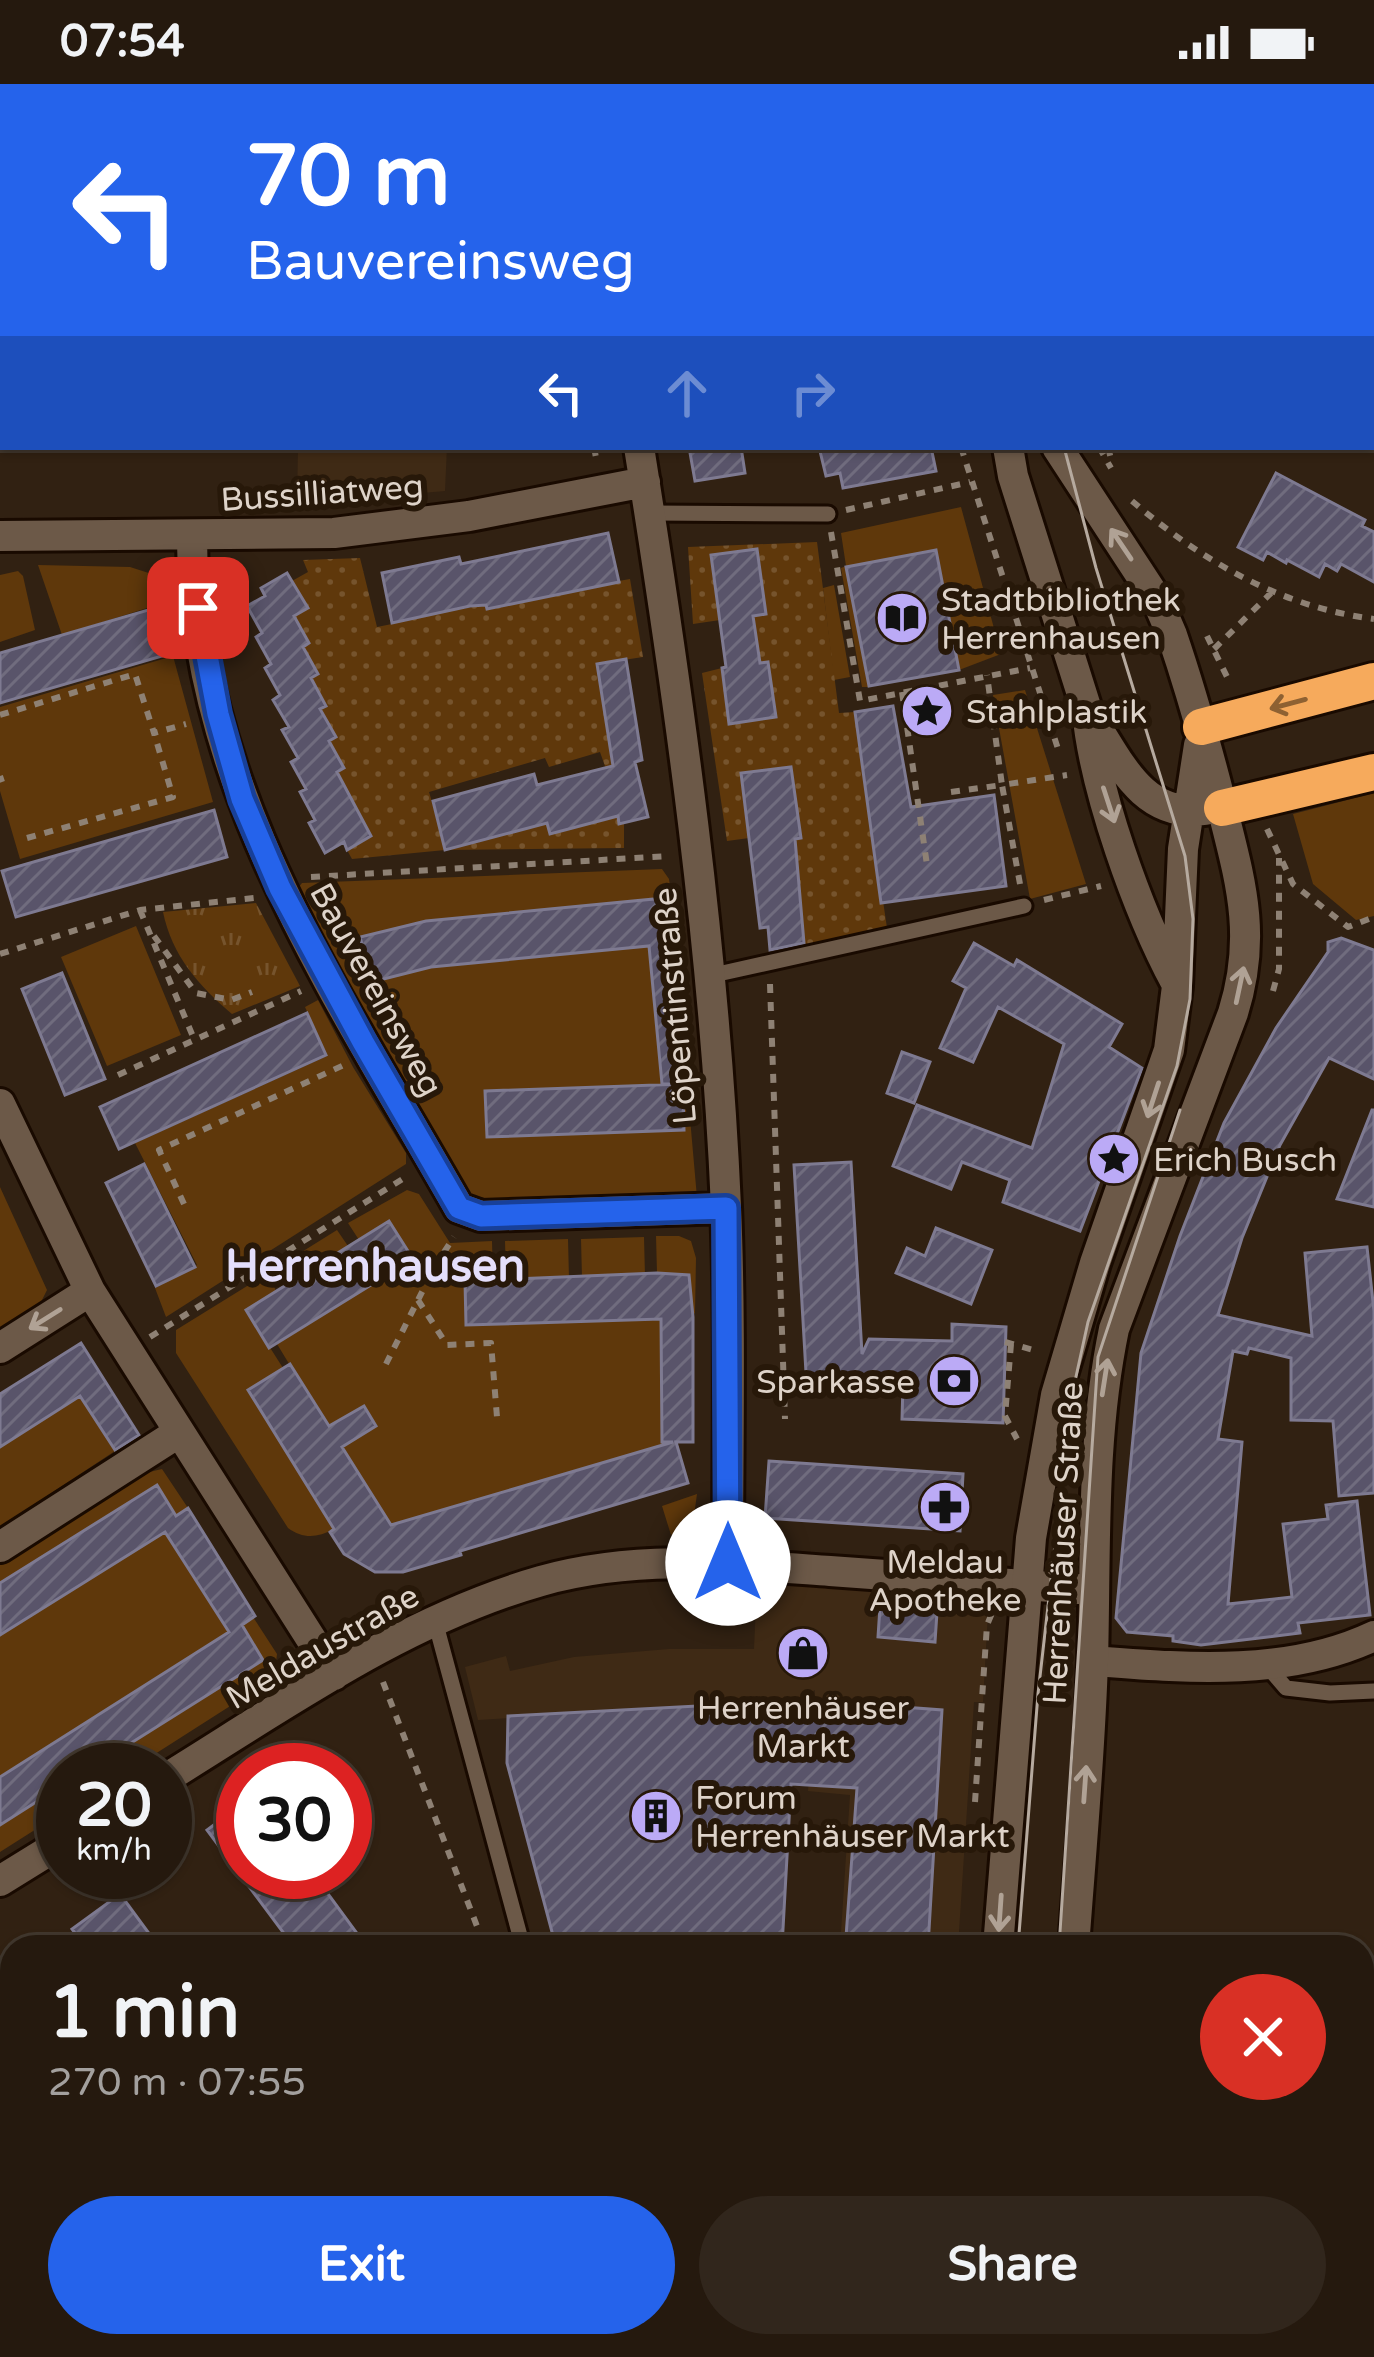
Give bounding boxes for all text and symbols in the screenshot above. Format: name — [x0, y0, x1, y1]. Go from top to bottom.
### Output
text: 07:54 — [60, 15, 185, 69]
text: 70 m — [246, 127, 450, 228]
icon: left — [48, 132, 204, 288]
text: Bauvereinsweg — [246, 229, 635, 294]
icon: left — [528, 360, 594, 426]
icon: ahead — [654, 360, 720, 426]
icon: right — [780, 360, 846, 426]
street label: Bussilliatweg — [219, 467, 425, 520]
one-way arrow — [1109, 528, 1134, 562]
pin — [147, 557, 249, 659]
icon: arrive — [165, 575, 231, 641]
place label: Stadtbibliothek Herrenhausen — [941, 581, 1181, 658]
library icon: Stadtbibliothek Herrenhausen — [874, 590, 930, 646]
place icon: Stahlplastik — [899, 683, 955, 739]
place label: Stahlplastik — [966, 693, 1147, 732]
one-way arrow — [1270, 694, 1308, 716]
one-way arrow — [1099, 785, 1121, 823]
street label: Bauvereinsweg — [301, 876, 450, 1103]
street label: Löpentinstraße — [646, 886, 705, 1126]
one-way arrow — [1230, 966, 1252, 1005]
one-way arrow — [1141, 1080, 1163, 1118]
place icon: Erich Busch — [1086, 1131, 1142, 1187]
place label: Erich Busch — [1153, 1141, 1337, 1180]
district label: Herrenhausen — [225, 1240, 525, 1294]
one-way arrow — [29, 1307, 63, 1331]
bank icon: Sparkasse — [926, 1353, 982, 1409]
one-way arrow — [1094, 1358, 1117, 1397]
place label: Sparkasse — [756, 1363, 915, 1402]
street label: Herrenhäuser Straße — [1036, 1381, 1091, 1705]
pharmacy icon: Meldau Apotheke — [917, 1479, 973, 1535]
position arrow — [665, 1500, 791, 1626]
place label: Meldau Apotheke — [869, 1543, 1021, 1620]
street label: Meldaustraße — [220, 1576, 426, 1718]
shop icon: Herrenhäuser Markt — [775, 1625, 831, 1681]
place label: Herrenhäuser Markt — [697, 1689, 910, 1766]
speed limit sign: 30 — [216, 1743, 372, 1899]
one-way arrow — [1074, 1765, 1097, 1804]
text: 20 — [76, 1770, 152, 1842]
place label: Forum Herrenhäuser Markt — [695, 1779, 1010, 1856]
building icon: Forum Herrenhäuser Markt — [628, 1788, 684, 1844]
text: km/h — [76, 1832, 152, 1869]
one-way arrow — [989, 1892, 1012, 1931]
text: 1 min — [48, 1970, 240, 2057]
button: close — [1200, 1974, 1326, 2100]
text: 270 m · 07:55 — [48, 2059, 306, 2106]
button: Exit — [48, 2196, 675, 2334]
button: Share — [699, 2196, 1326, 2334]

